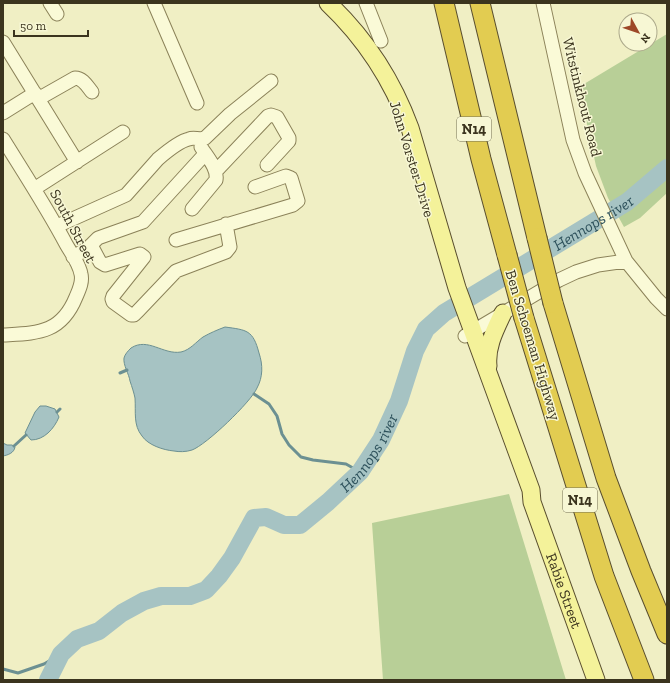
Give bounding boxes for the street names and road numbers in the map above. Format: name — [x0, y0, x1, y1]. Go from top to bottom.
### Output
street label: Witstinkhout Road — [559, 36, 606, 159]
street label: John Vorster Drive — [386, 99, 438, 219]
road number: N14 — [457, 117, 491, 141]
street label: South Street — [46, 186, 100, 266]
street label: Ben Schoeman Highway — [502, 268, 565, 423]
road number: N14 — [563, 488, 597, 512]
street label: Rabie Street — [542, 551, 586, 631]

